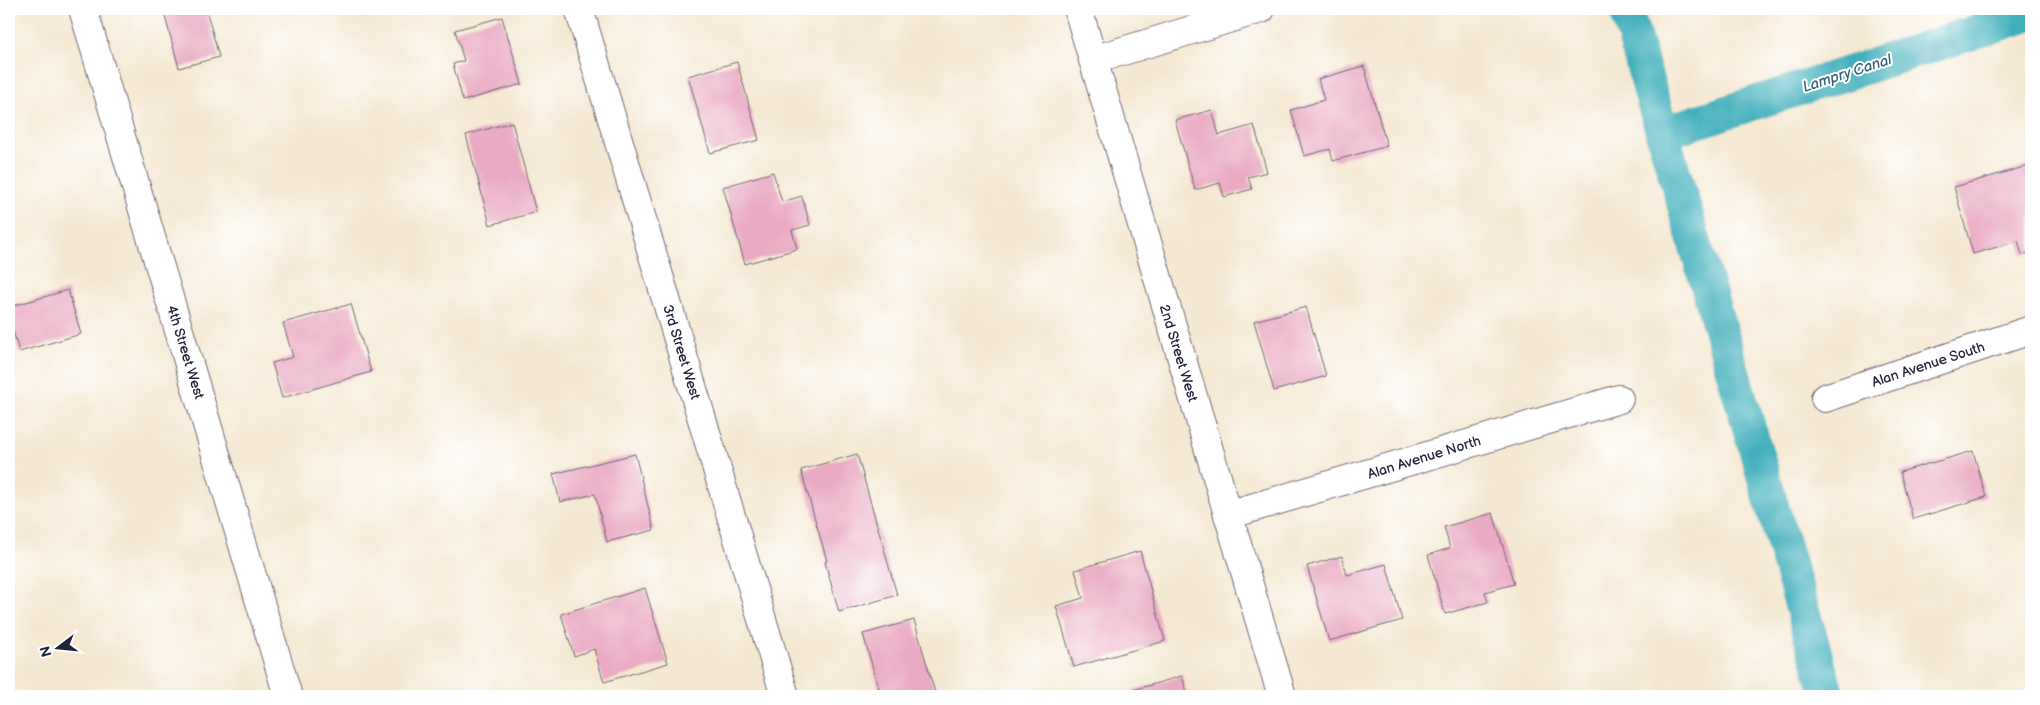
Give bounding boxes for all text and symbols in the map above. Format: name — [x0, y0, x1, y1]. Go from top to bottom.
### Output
water label: Lampry Canal — [1800, 50, 1895, 97]
street label: 2nd Street West — [1156, 302, 1202, 405]
street label: 4th Street West — [163, 303, 208, 402]
street label: 3rd Street West — [659, 303, 704, 402]
street label: Alan Avenue South — [1870, 338, 1987, 391]
street label: Alan Avenue North — [1365, 432, 1483, 483]
north arrow — [32, 622, 82, 672]
text: N — [36, 644, 56, 659]

